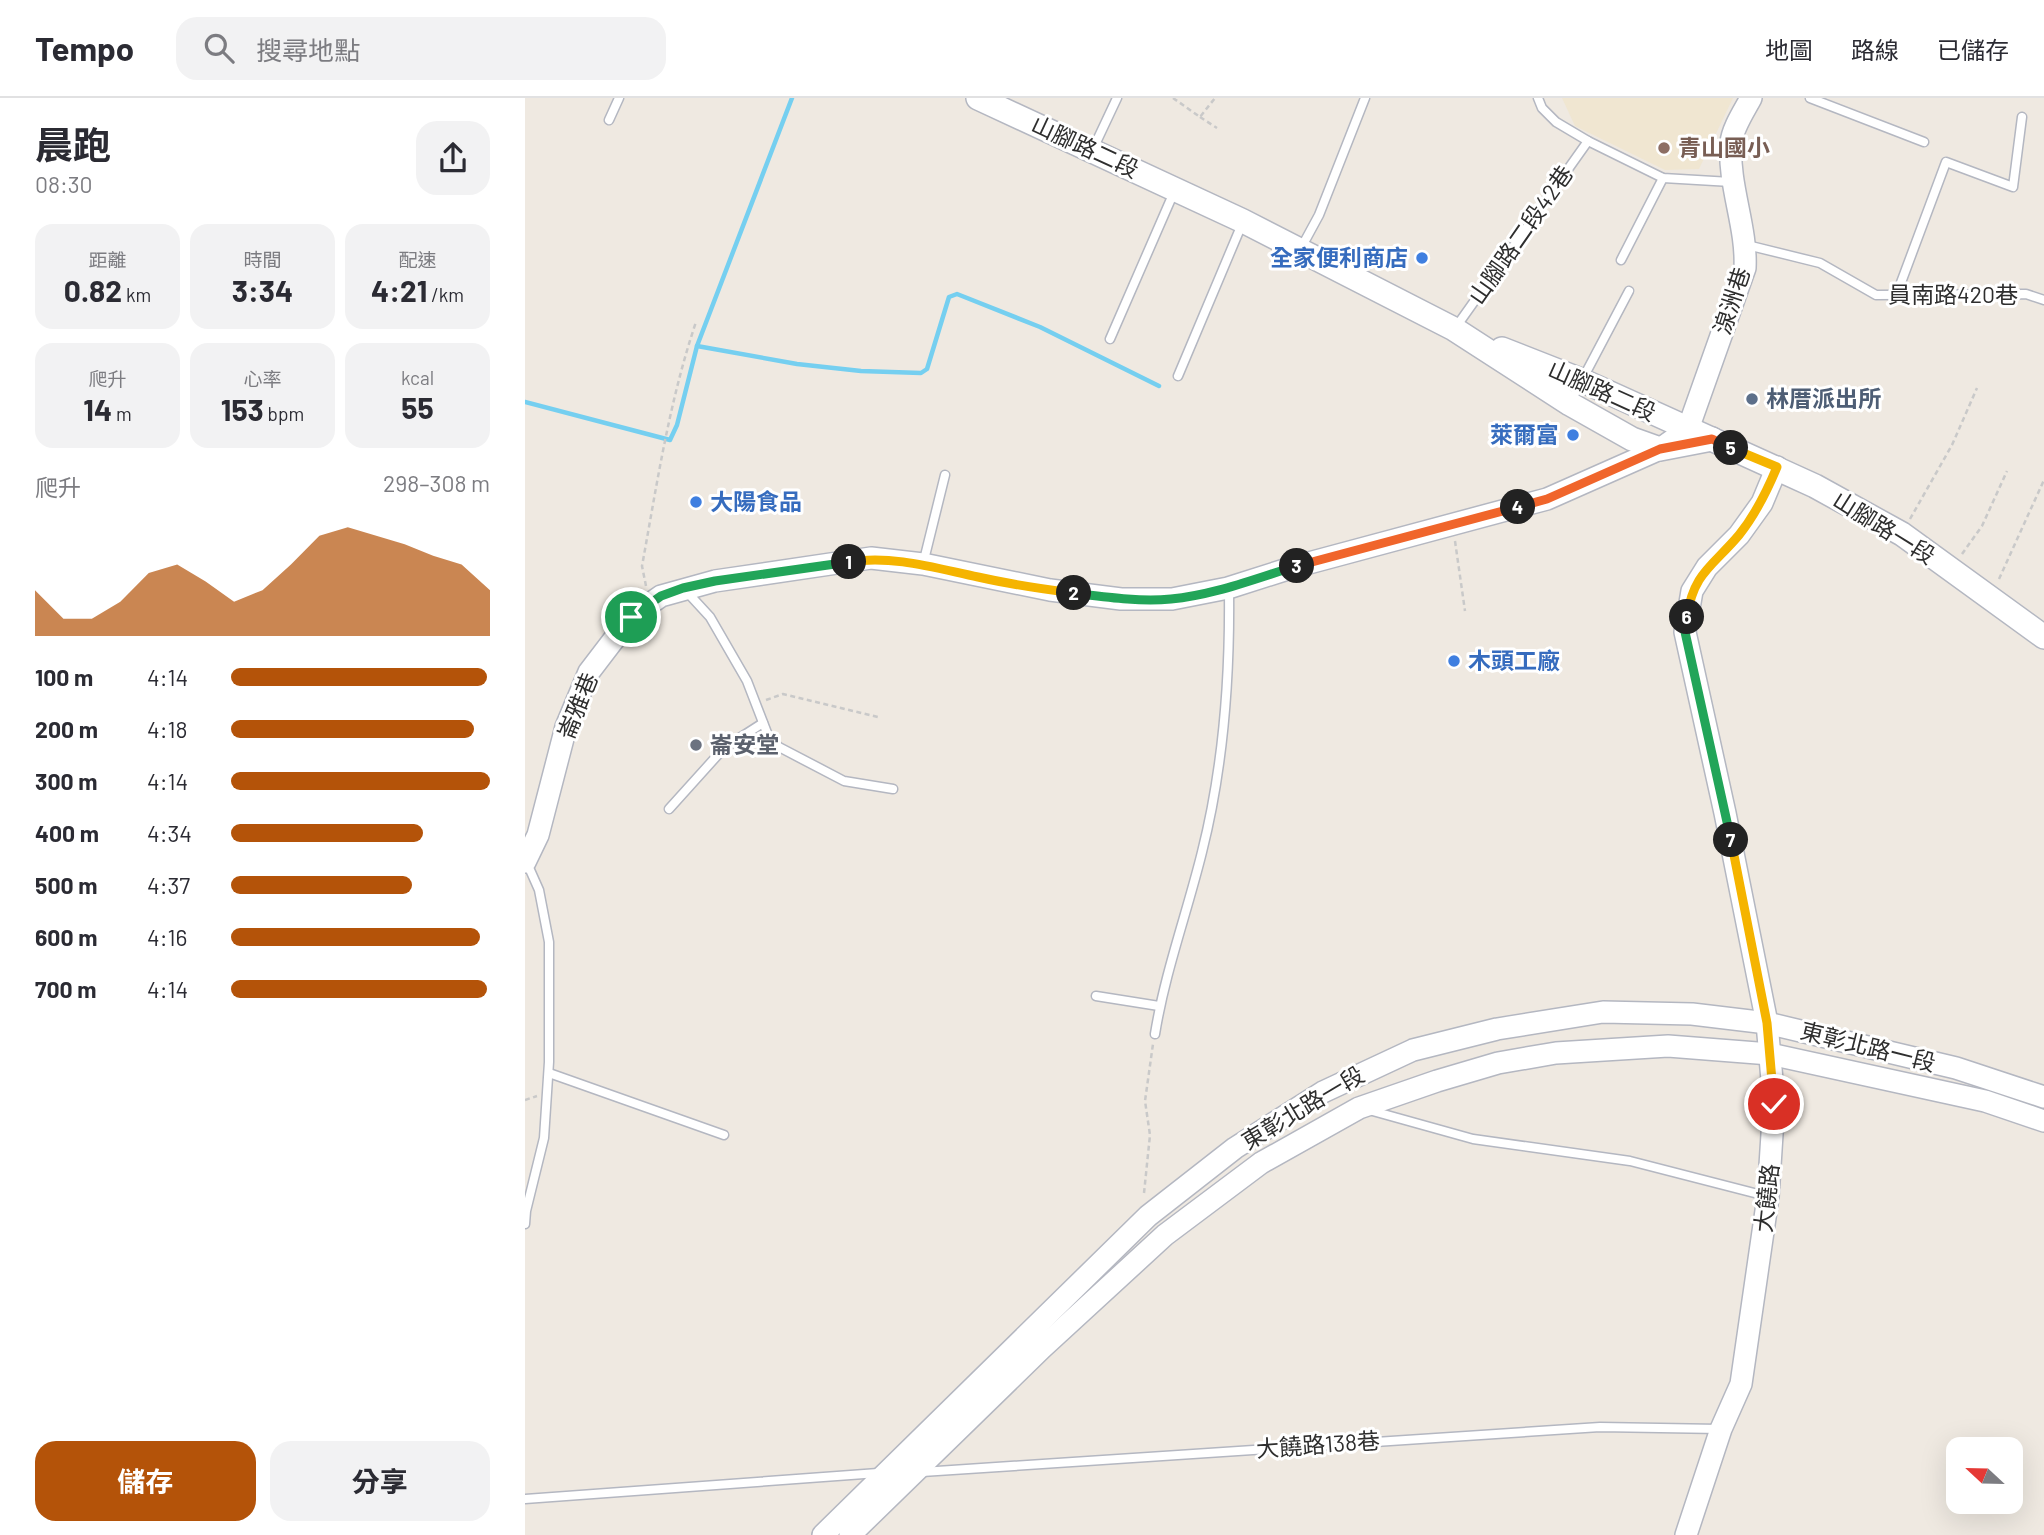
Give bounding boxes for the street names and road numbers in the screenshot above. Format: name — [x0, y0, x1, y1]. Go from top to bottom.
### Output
street label: 山腳路二段 — [1027, 109, 1143, 183]
street label: 山腳路二段42巷 — [1462, 160, 1578, 309]
street label: 湶洲巷 — [1707, 264, 1755, 338]
street label: 員南路420巷 — [1888, 280, 2018, 308]
street label: 山腳路二段 — [1544, 354, 1661, 426]
street label: 山腳路一段 — [1828, 485, 1941, 569]
street label: 崙雅巷 — [551, 668, 603, 743]
street label: 東彰北路一段 — [1798, 1016, 1939, 1076]
street label: 東彰北路一段 — [1236, 1060, 1369, 1155]
street label: 大饒路 — [1748, 1162, 1784, 1234]
street label: 大饒路138巷 — [1255, 1426, 1381, 1462]

